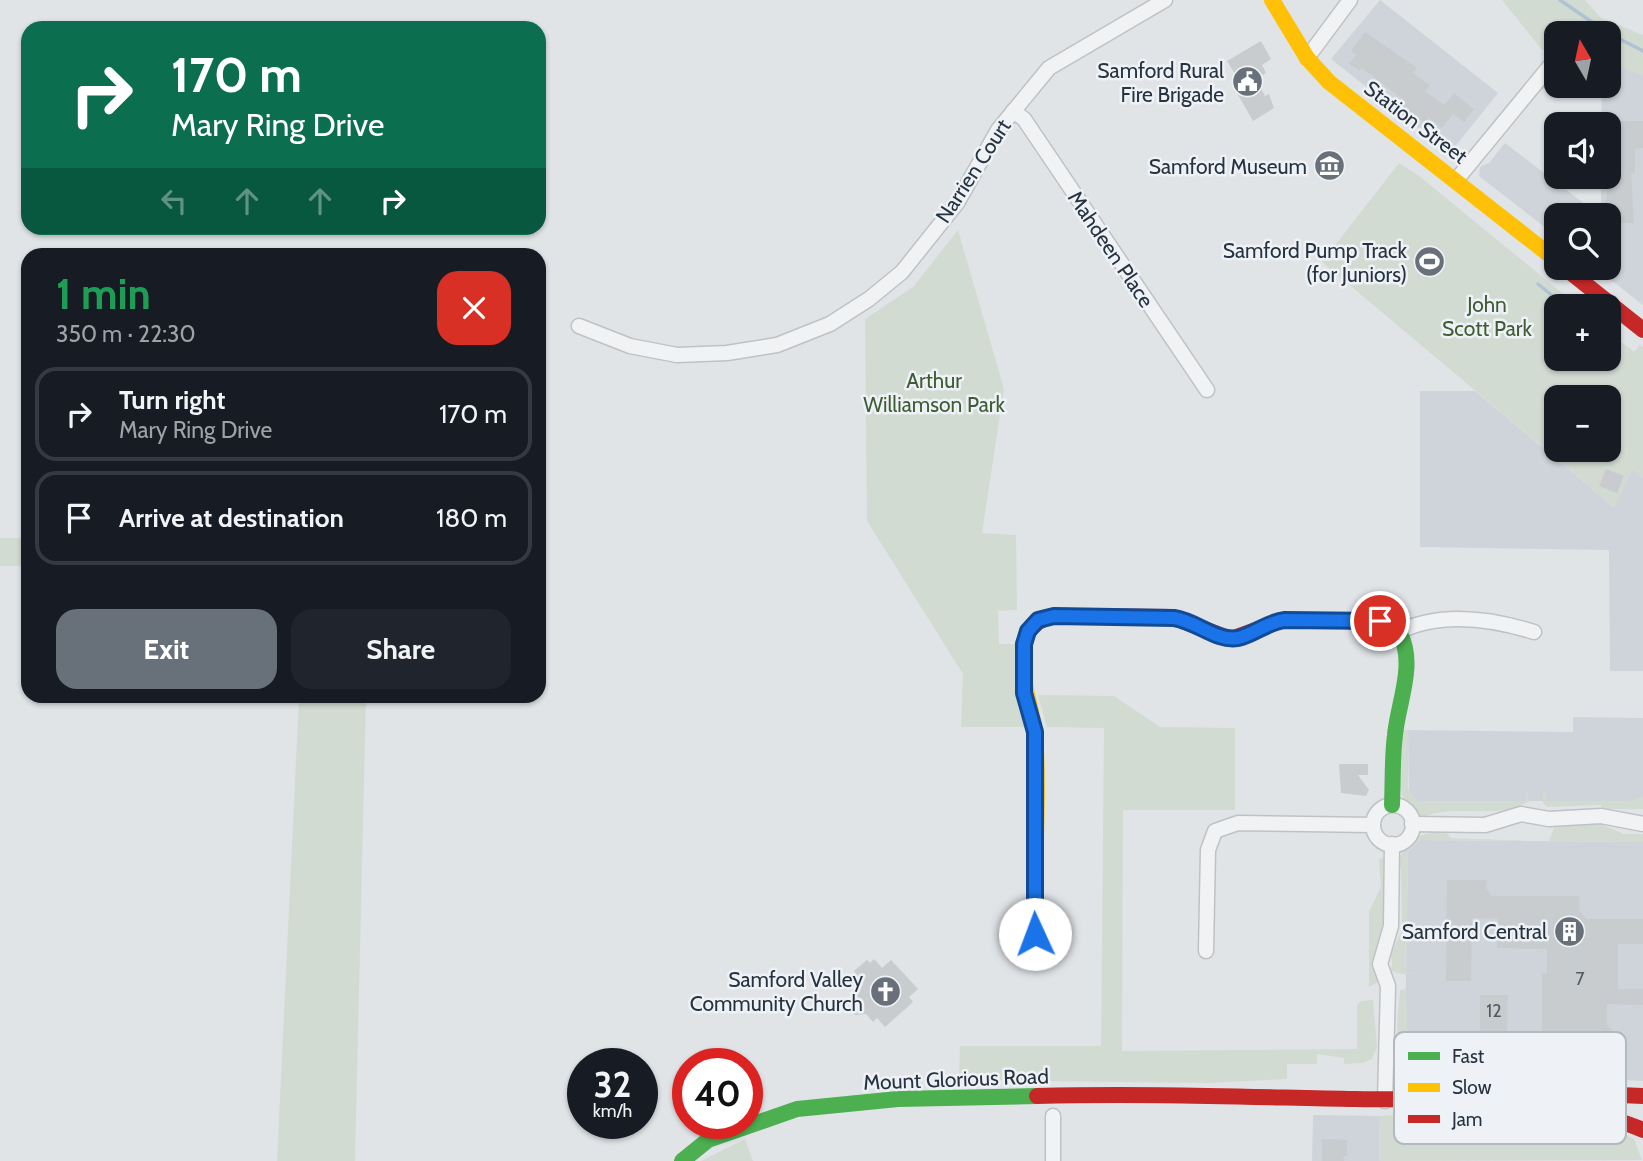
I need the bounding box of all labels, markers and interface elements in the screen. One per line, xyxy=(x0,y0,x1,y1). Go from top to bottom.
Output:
north arrow xyxy=(1544,21,1620,98)
map controls xyxy=(1544,21,1621,462)
text: 170 m xyxy=(171,45,302,104)
icon: right xyxy=(56,49,147,140)
place label: Samford Rural Fire Brigade xyxy=(1097,58,1224,107)
public building icon: Samford Rural Fire Brigade xyxy=(1230,65,1264,99)
street label: Station Street xyxy=(1360,75,1472,169)
text: Mary Ring Drive xyxy=(171,105,384,144)
button: sound xyxy=(1544,112,1621,189)
street label: Narrien Court xyxy=(930,114,1016,228)
museum icon: Samford Museum xyxy=(1313,149,1347,183)
place label: Samford Museum xyxy=(1149,154,1307,179)
icon: left xyxy=(155,182,193,220)
icon: ahead xyxy=(228,182,266,220)
icon: ahead xyxy=(301,182,339,220)
icon: right xyxy=(374,182,412,220)
street label: Mahdeen Place xyxy=(1063,186,1159,312)
button: search xyxy=(1544,203,1621,280)
place label: Samford Pump Track (for Juniors) xyxy=(1223,238,1408,287)
sports icon: Samford Pump Track (for Juniors) xyxy=(1413,245,1447,279)
text: 1 min xyxy=(56,268,151,320)
button: close xyxy=(437,271,511,345)
park label: John Scott Park xyxy=(1442,292,1532,341)
button: + xyxy=(1544,294,1621,371)
text: 350 m · 22:30 xyxy=(56,320,196,348)
park label: Arthur Williamson Park xyxy=(863,368,1005,417)
text: Turn right xyxy=(119,384,225,416)
button: − xyxy=(1544,385,1621,462)
icon: right xyxy=(60,395,98,433)
text: 170 m xyxy=(439,398,507,430)
text: Mary Ring Drive xyxy=(119,416,272,444)
icon: arrive xyxy=(60,499,98,537)
text: Arrive at destination xyxy=(119,502,344,534)
text: 180 m xyxy=(436,502,507,534)
pin xyxy=(1350,591,1410,651)
icon: arrive xyxy=(1361,602,1399,640)
button: Exit xyxy=(56,609,277,689)
button: Share xyxy=(291,609,511,689)
position arrow xyxy=(998,897,1072,971)
building icon: Samford Central xyxy=(1553,914,1587,948)
place label: Samford Central xyxy=(1402,919,1547,944)
place label: Samford Valley Community Church xyxy=(690,967,863,1016)
house number: 7 xyxy=(1575,968,1585,990)
church icon: Samford Valley Community Church xyxy=(869,974,903,1008)
house number: 12 xyxy=(1486,1000,1502,1022)
legend xyxy=(1394,1032,1626,1144)
text: Fast xyxy=(1452,1045,1485,1068)
speed limit sign: 40 xyxy=(672,1048,763,1139)
text: 32 xyxy=(594,1063,631,1106)
street label: Mount Glorious Road xyxy=(863,1063,1049,1095)
text: Slow xyxy=(1452,1076,1492,1099)
text: km/h xyxy=(593,1100,632,1122)
text: Jam xyxy=(1451,1108,1482,1131)

